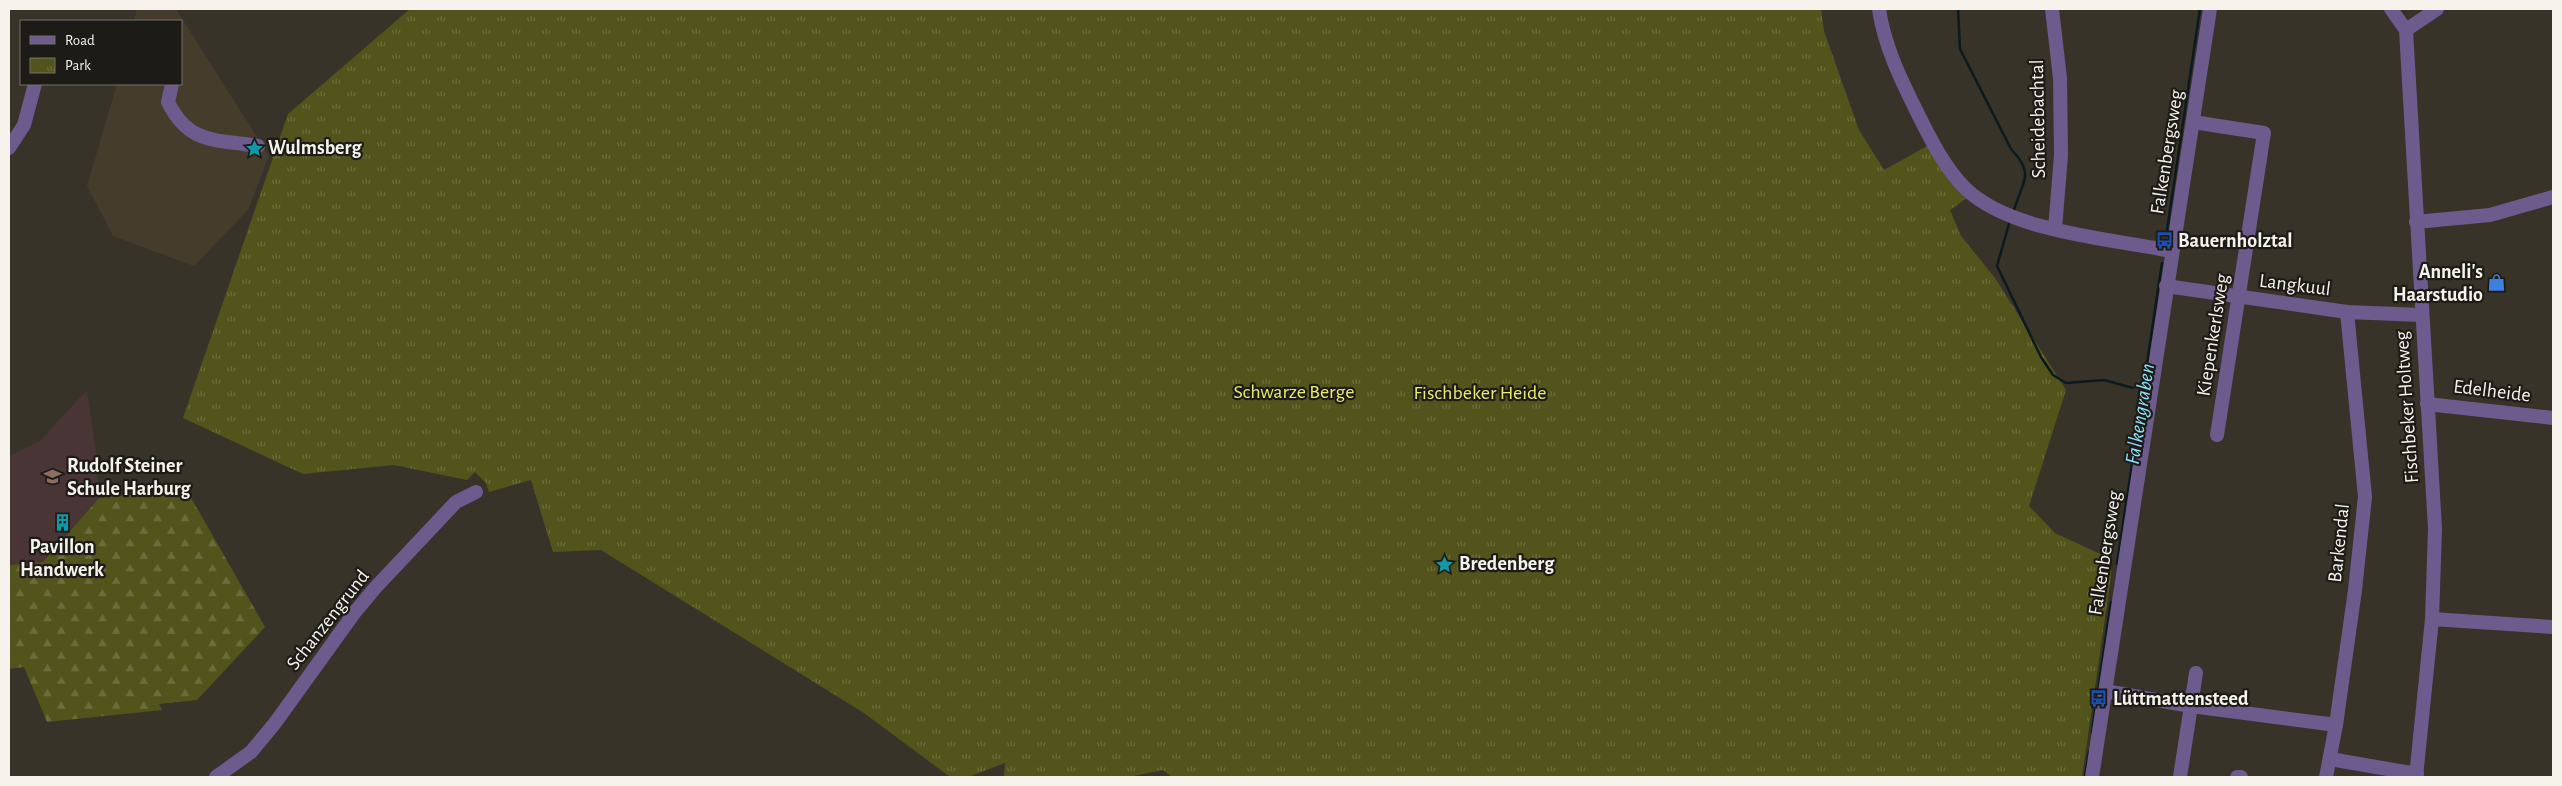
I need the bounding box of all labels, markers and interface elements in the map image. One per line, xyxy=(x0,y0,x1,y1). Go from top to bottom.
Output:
legend xyxy=(20,20,182,85)
text: Road xyxy=(65,33,95,48)
text: Park xyxy=(65,58,91,73)
street label: Scheidebachtal xyxy=(2027,59,2049,179)
street label: Falkenbergsweg xyxy=(2147,88,2187,216)
place icon: Wulmsberg xyxy=(244,138,264,158)
place label: Wulmsberg xyxy=(268,138,362,158)
bus stop icon: Bauernholztal xyxy=(2154,231,2174,251)
place label: Bauernholztal xyxy=(2178,231,2293,251)
place label: Anneli's Haarstudio xyxy=(2393,262,2483,305)
street label: Langkuul xyxy=(2258,271,2332,299)
street label: Kiepenkerlsweg xyxy=(2193,272,2233,398)
shop icon: Anneli's Haarstudio xyxy=(2487,273,2507,293)
street label: Fischbeker Holtweg xyxy=(2392,330,2422,484)
water label: Falkengraben xyxy=(2122,362,2158,466)
street label: Edelheide xyxy=(2452,376,2532,406)
park label: Schwarze Berge xyxy=(1233,382,1355,402)
park label: Fischbeker Heide xyxy=(1413,383,1547,403)
place label: Rudolf Steiner Schule Harburg xyxy=(67,456,192,499)
school or university icon: Rudolf Steiner Schule Harburg xyxy=(43,467,63,487)
street label: Falkenbergsweg xyxy=(2085,489,2125,617)
street label: Barkendal xyxy=(2325,503,2353,583)
building icon: Pavillon Handwerk xyxy=(52,513,72,533)
place label: Pavillon Handwerk xyxy=(20,537,104,580)
place icon: Bredenberg xyxy=(1435,554,1455,574)
place label: Bredenberg xyxy=(1459,554,1555,574)
street label: Schanzengrund xyxy=(283,566,373,674)
bus stop icon: Lüttmattensteed xyxy=(2089,689,2109,709)
place label: Lüttmattensteed xyxy=(2113,689,2249,709)

